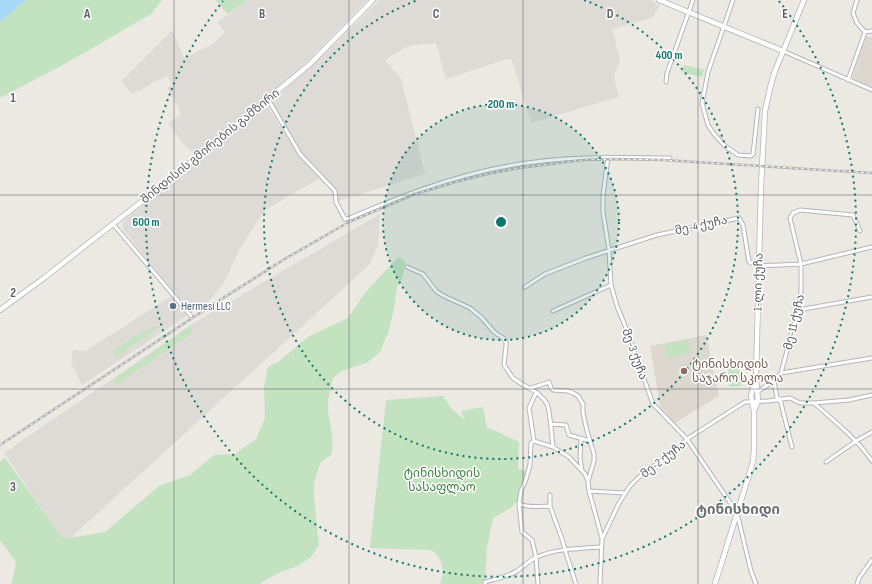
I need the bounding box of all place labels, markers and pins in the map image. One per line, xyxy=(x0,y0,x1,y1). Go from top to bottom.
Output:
centre of rings xyxy=(494,215,508,229)
place label: Hermesi LLC xyxy=(181,299,231,314)
marker: Hermesi LLC xyxy=(168,301,178,311)
place label: ტინისხიდის საჯარო სკოლა xyxy=(692,357,783,386)
marker: ტინისხიდის საჯარო სკოლა xyxy=(679,366,689,376)

